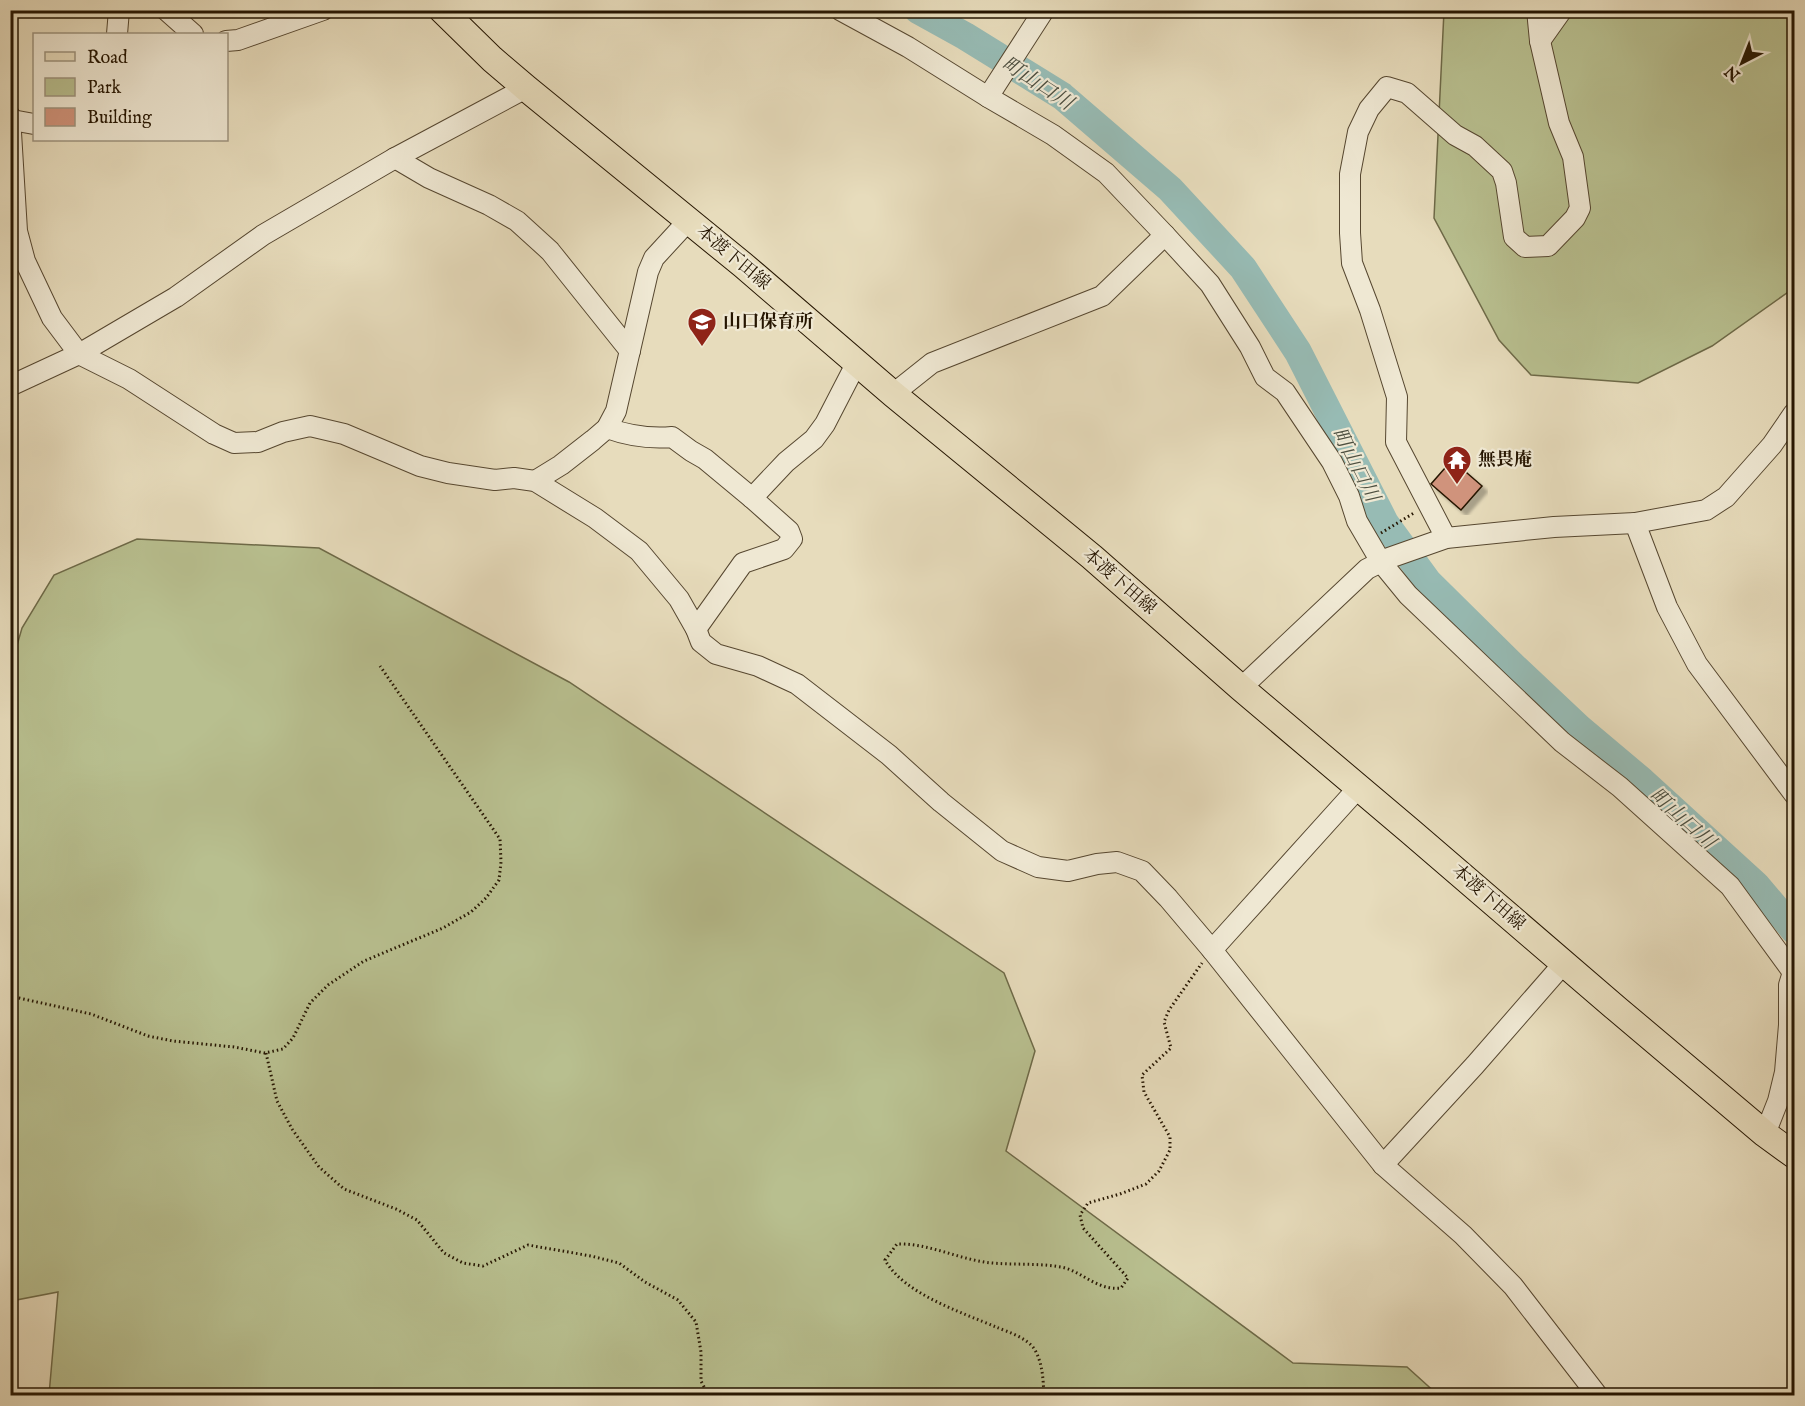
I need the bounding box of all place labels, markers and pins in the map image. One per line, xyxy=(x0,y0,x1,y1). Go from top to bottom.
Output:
school or university icon: 山口保育所 xyxy=(686,306,718,348)
place label: 山口保育所 xyxy=(723,311,813,334)
temple icon: 無畏庵 xyxy=(1441,444,1473,486)
place label: 無畏庵 xyxy=(1478,449,1532,472)

